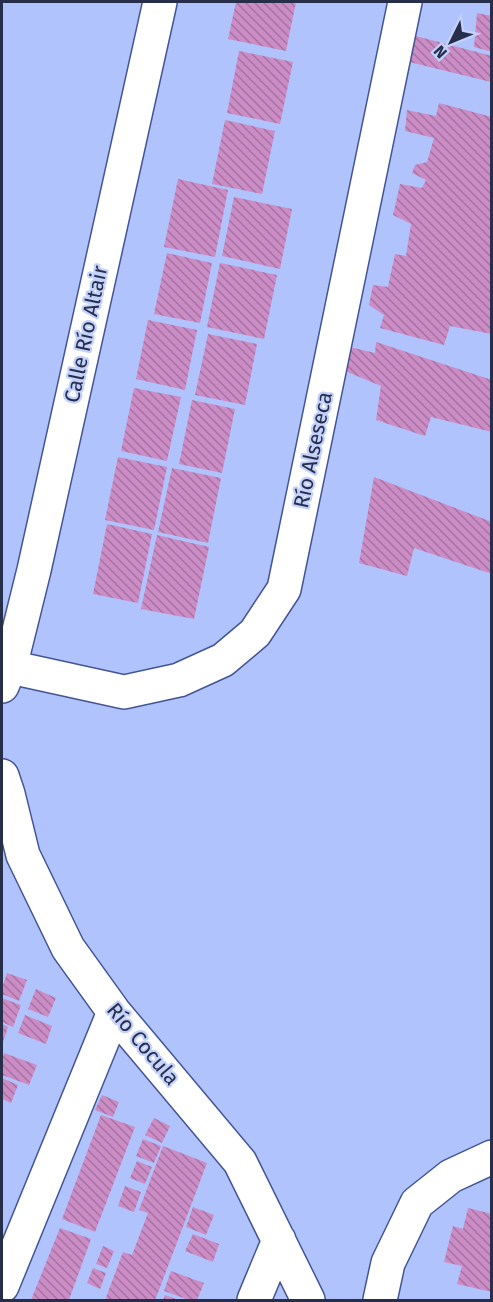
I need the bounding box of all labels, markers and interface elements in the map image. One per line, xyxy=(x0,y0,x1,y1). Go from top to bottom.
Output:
north arrow xyxy=(421,12,481,72)
text: N xyxy=(430,42,451,62)
street label: Calle Río Altair xyxy=(59,263,113,405)
street label: Río Alseseca xyxy=(288,389,338,511)
street label: Río Cocula xyxy=(101,997,185,1091)

